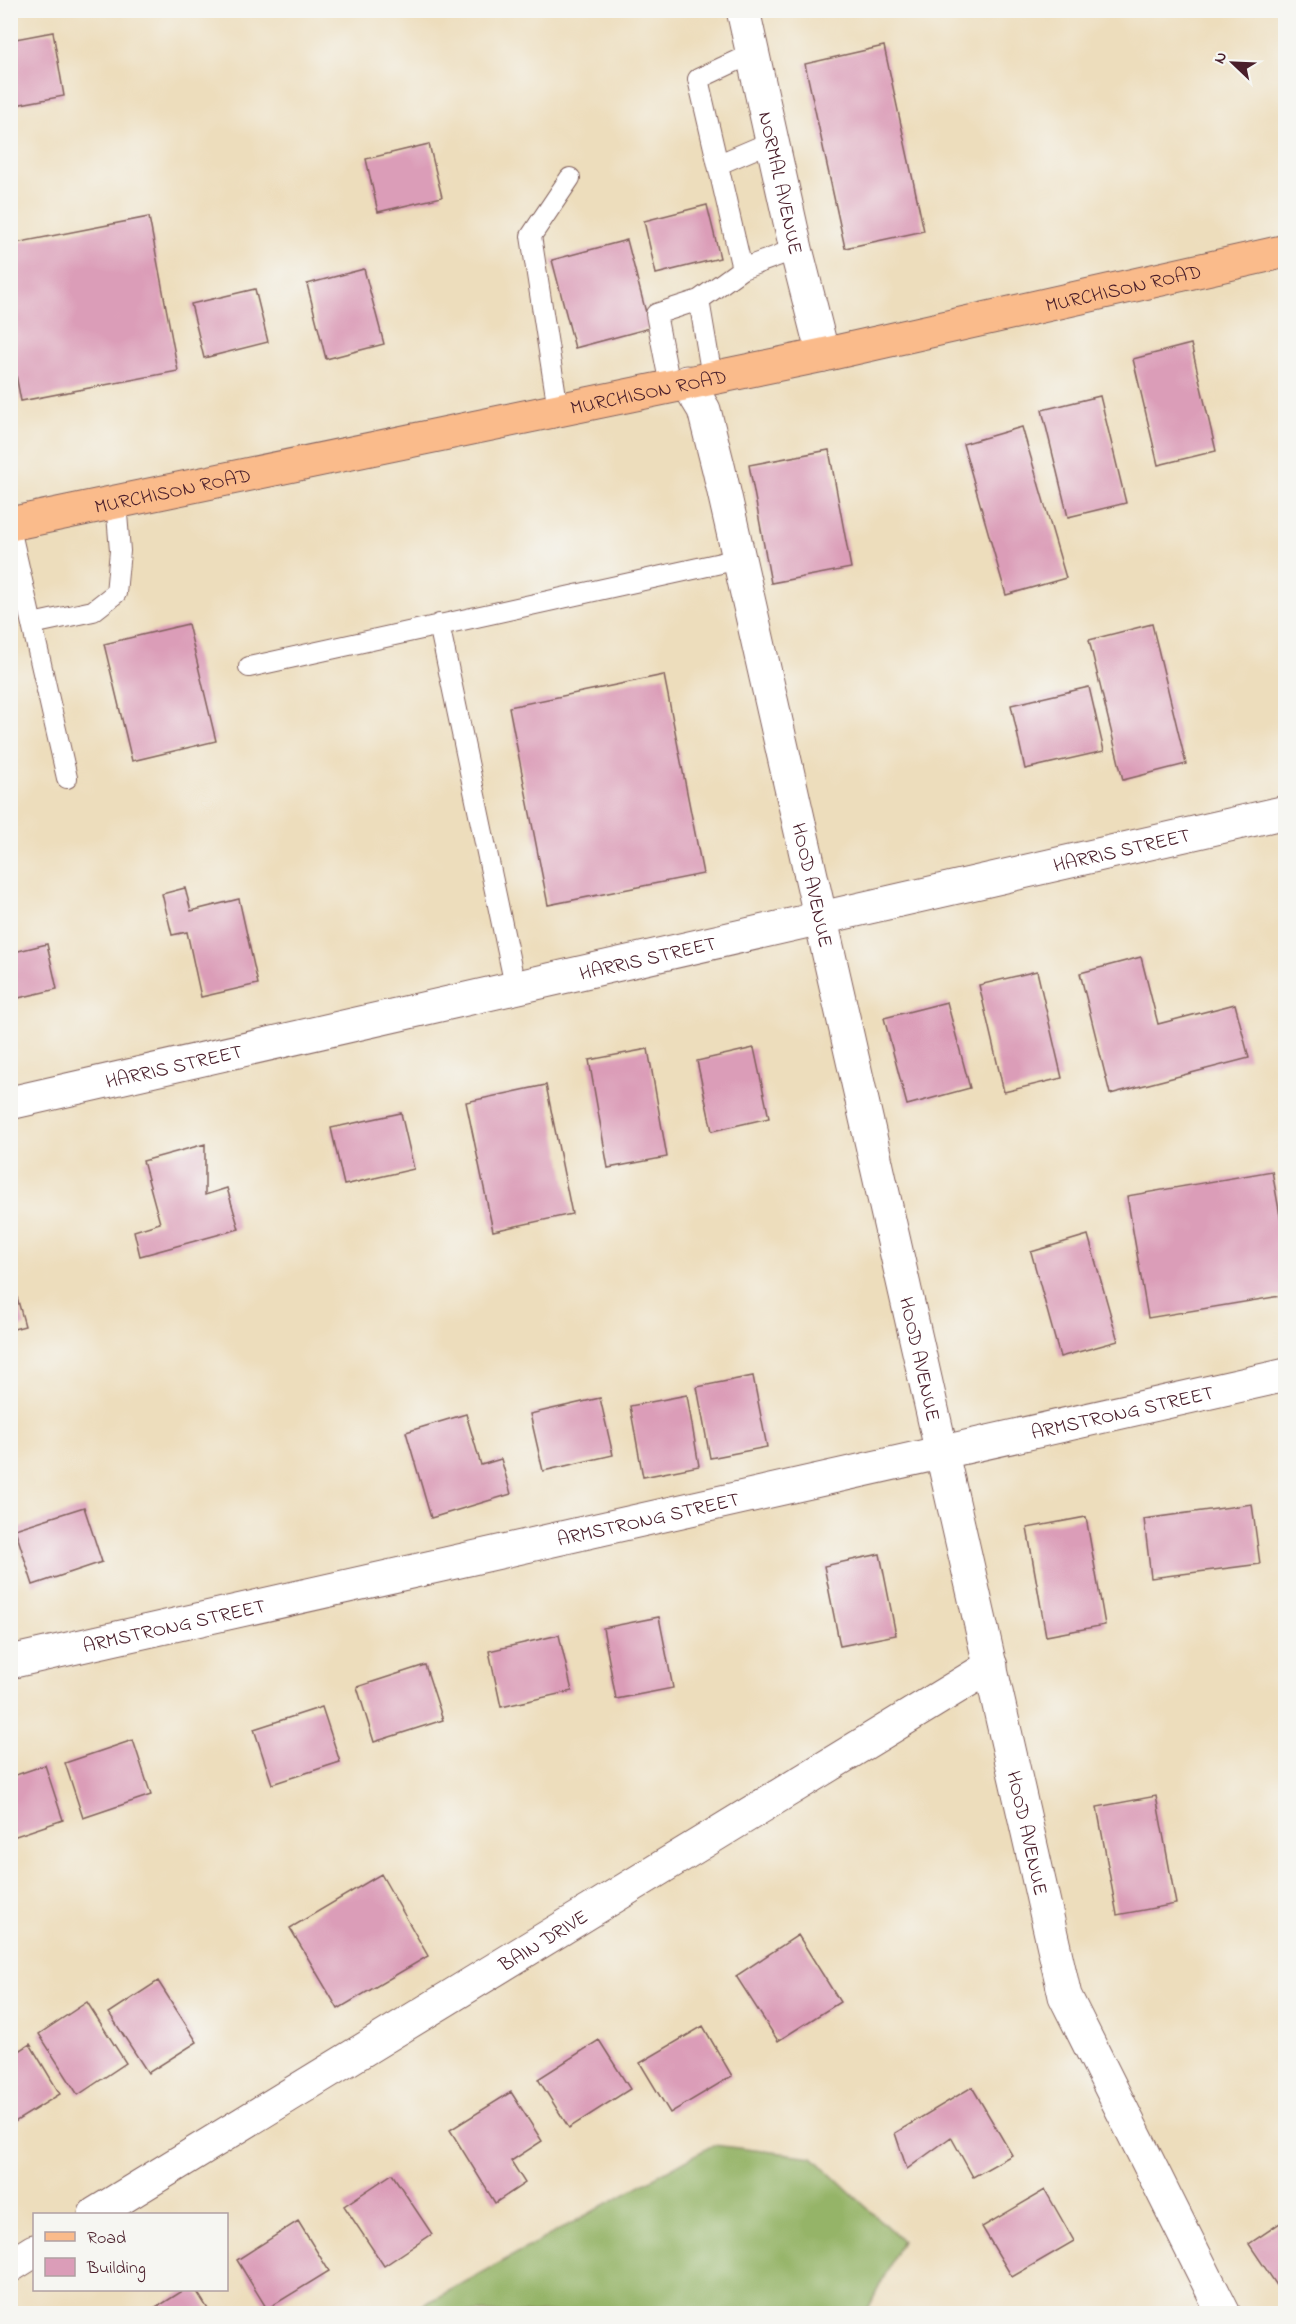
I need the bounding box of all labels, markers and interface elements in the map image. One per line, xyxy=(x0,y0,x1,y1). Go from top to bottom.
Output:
north arrow xyxy=(1203,33,1263,93)
text: N xyxy=(1208,48,1234,68)
street label: NORMAL AVENUE xyxy=(749,109,809,258)
street label: MURCHISON ROAD xyxy=(1043,258,1205,322)
street label: MURCHISON ROAD xyxy=(568,363,730,424)
street label: MURCHISON ROAD xyxy=(92,462,254,523)
street label: HOOD AVENUE xyxy=(782,820,839,951)
street label: HARRIS STREET xyxy=(1051,822,1193,882)
street label: HARRIS STREET xyxy=(577,930,720,990)
street label: HARRIS STREET xyxy=(103,1038,246,1098)
street label: HOOD AVENUE xyxy=(890,1294,946,1424)
street label: ARMSTRONG STREET xyxy=(1029,1380,1217,1449)
street label: ARMSTRONG STREET xyxy=(555,1486,743,1556)
street label: ARMSTRONG STREET xyxy=(80,1593,269,1662)
street label: HOOD AVENUE xyxy=(997,1768,1054,1898)
street label: BAIN DRIVE xyxy=(493,1904,594,1981)
legend xyxy=(33,2213,228,2291)
text: Road xyxy=(87,2226,126,2252)
text: Building xyxy=(86,2256,146,2283)

